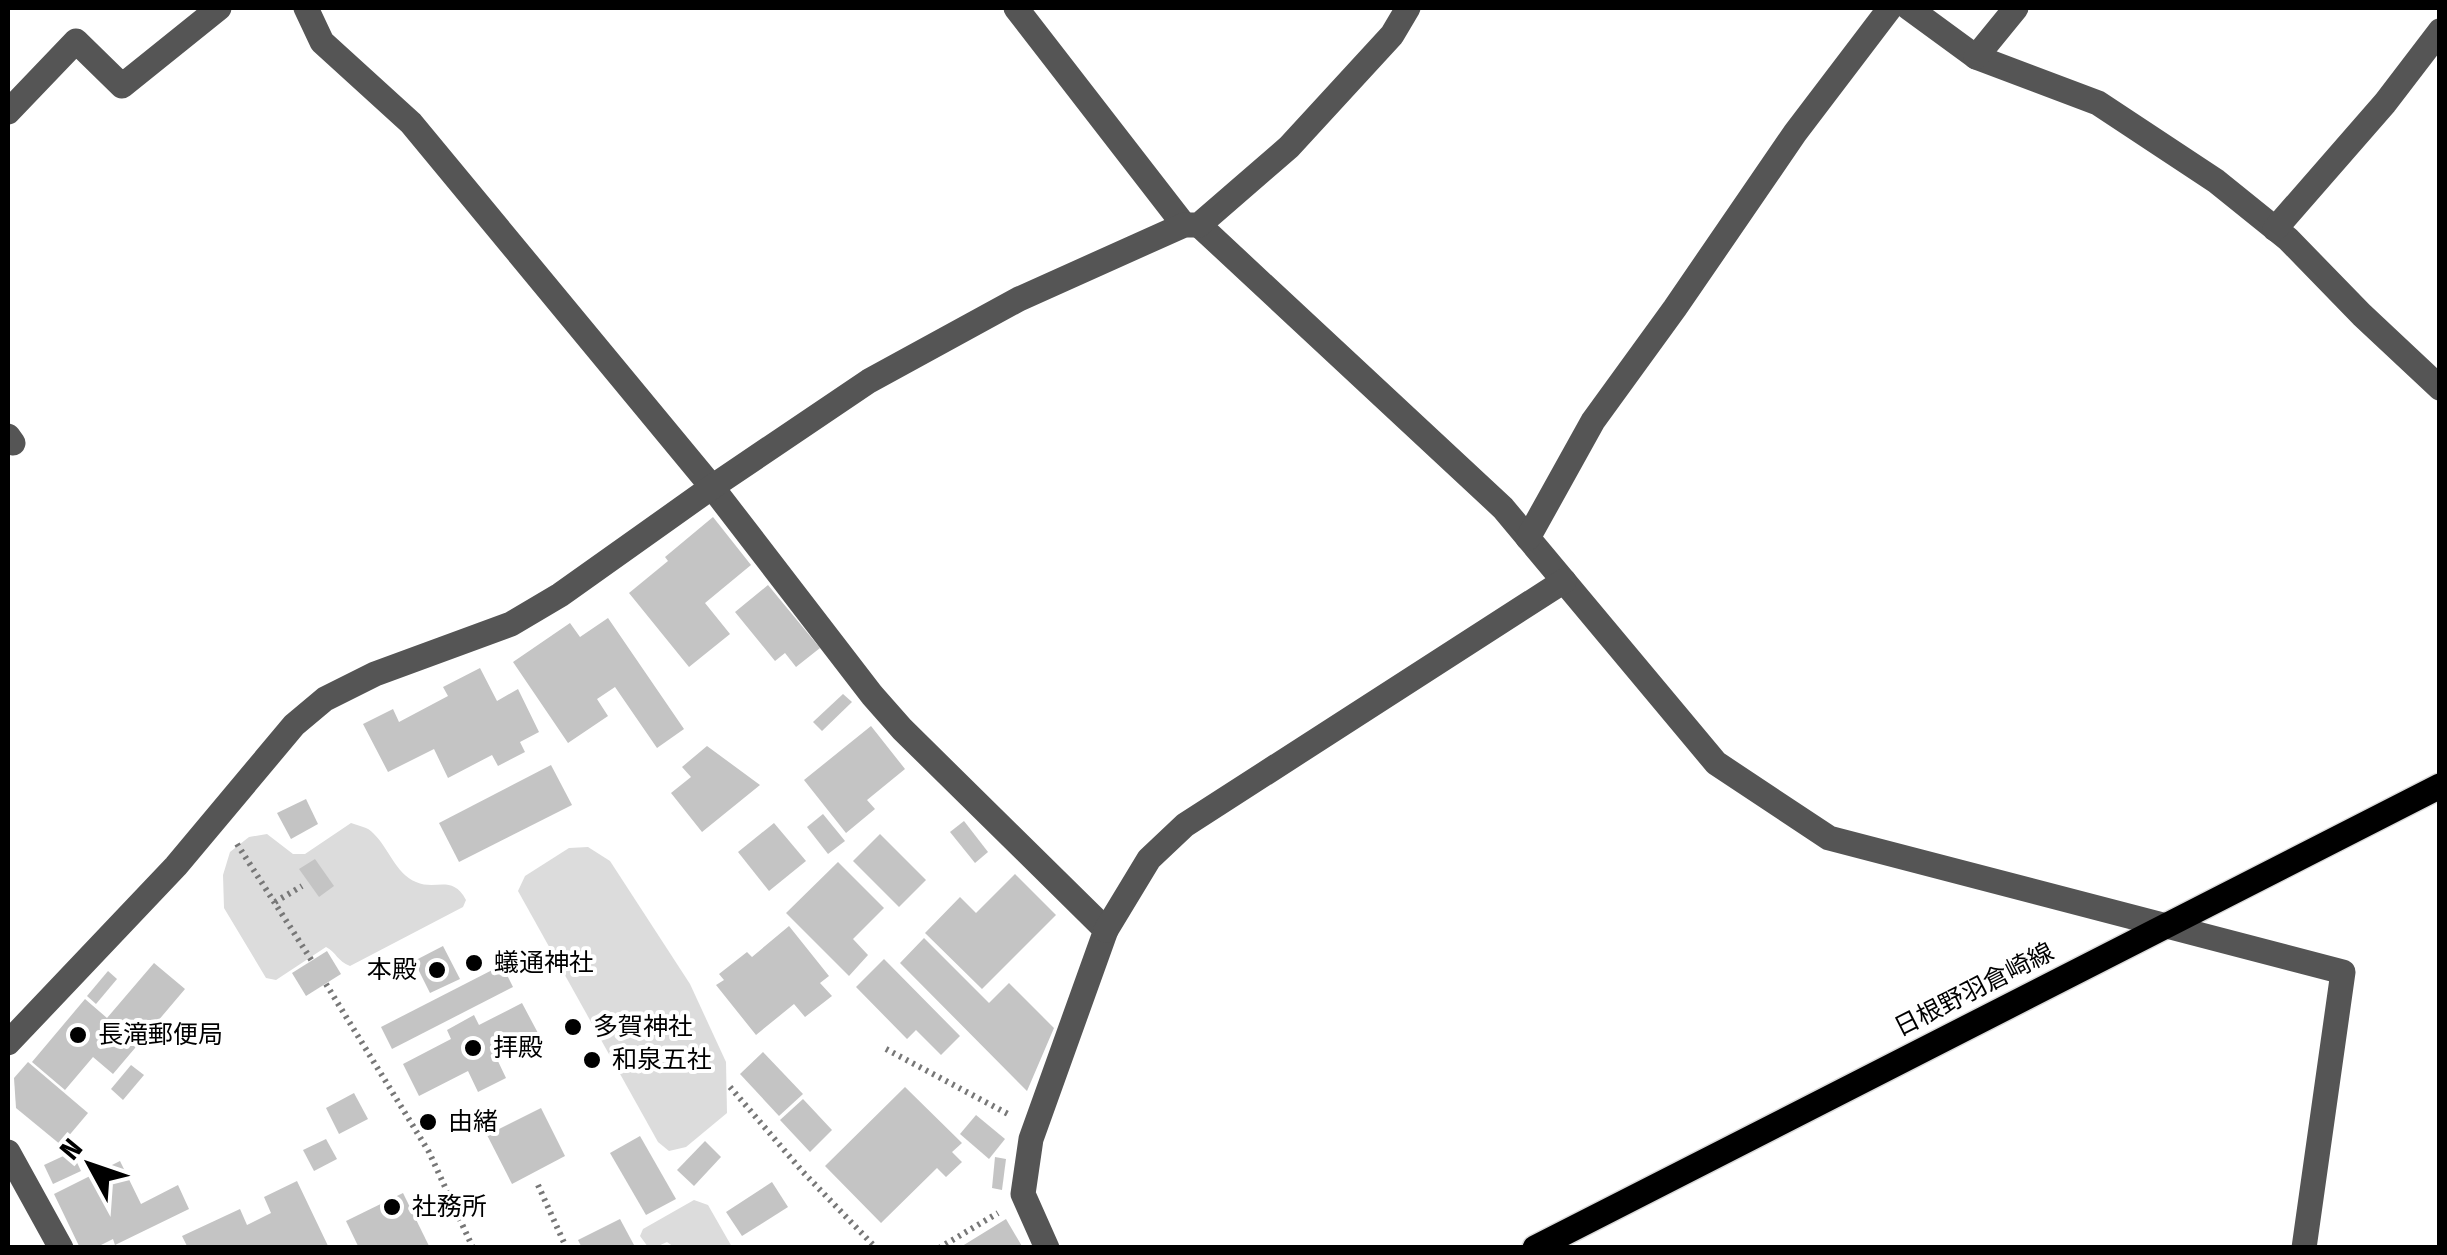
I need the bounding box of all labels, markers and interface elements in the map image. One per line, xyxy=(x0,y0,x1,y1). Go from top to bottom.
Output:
street label: 日根野羽倉崎線 xyxy=(1889,937,2059,1043)
place label: 蟻通神社 xyxy=(494,948,594,978)
marker: 蟻通神社 xyxy=(463,952,485,974)
place label: 本殿 xyxy=(367,955,417,985)
marker: 本殿 xyxy=(426,959,448,981)
place label: 多賀神社 xyxy=(593,1012,693,1042)
marker: 多賀神社 xyxy=(562,1016,584,1038)
place label: 長滝郵便局 xyxy=(98,1020,223,1050)
marker: 長滝郵便局 xyxy=(67,1024,89,1046)
place label: 拝殿 xyxy=(493,1033,543,1063)
marker: 拝殿 xyxy=(462,1037,484,1059)
place label: 和泉五社 xyxy=(612,1045,712,1075)
marker: 和泉五社 xyxy=(581,1049,603,1071)
place label: 由緒 xyxy=(448,1107,498,1137)
marker: 由緒 xyxy=(417,1111,439,1133)
north arrow xyxy=(40,1115,140,1215)
text: N xyxy=(53,1132,89,1166)
place label: 社務所 xyxy=(412,1192,487,1222)
marker: 社務所 xyxy=(381,1196,403,1218)

